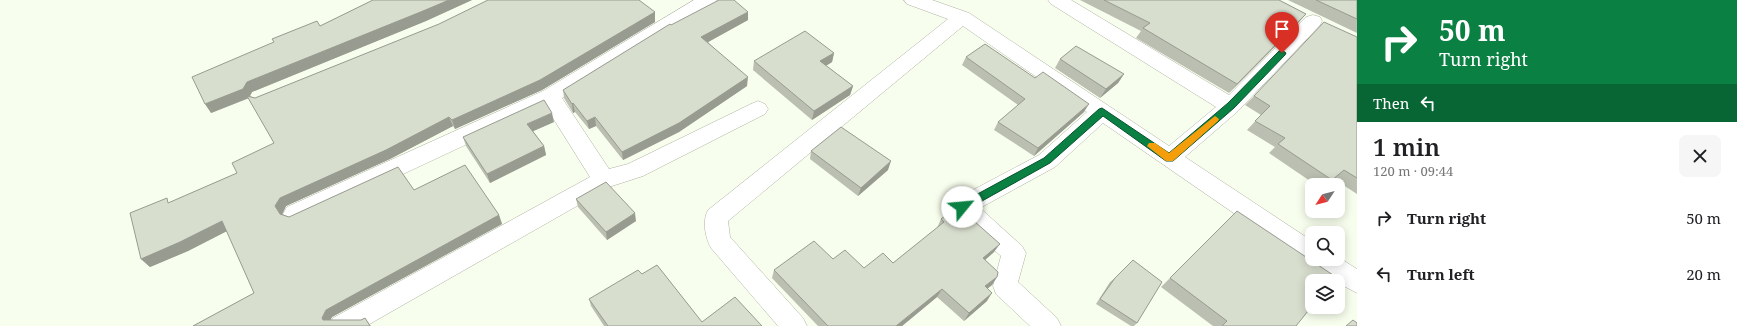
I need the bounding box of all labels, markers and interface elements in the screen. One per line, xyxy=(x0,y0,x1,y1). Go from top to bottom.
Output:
text: 50 m xyxy=(1439,11,1506,49)
pin xyxy=(1265,12,1299,53)
icon: right xyxy=(1373,16,1425,68)
icon: arrive xyxy=(1271,18,1293,40)
text: Turn right xyxy=(1439,47,1528,71)
icon: left xyxy=(1417,92,1439,114)
text: Then xyxy=(1373,93,1409,113)
text: 1 min xyxy=(1373,130,1440,163)
button: close xyxy=(1679,135,1721,177)
text: 120 m · 09:44 xyxy=(1373,162,1453,180)
north arrow xyxy=(1305,178,1345,218)
map controls xyxy=(1305,178,1345,314)
position arrow xyxy=(941,186,983,228)
icon: right xyxy=(1373,207,1395,229)
text: Turn right xyxy=(1407,208,1486,228)
text: 50 m xyxy=(1686,208,1721,228)
button: search xyxy=(1305,226,1345,266)
icon: left xyxy=(1373,263,1395,285)
text: Turn left xyxy=(1407,264,1475,284)
text: 20 m xyxy=(1686,264,1721,284)
button: layers xyxy=(1305,274,1345,314)

